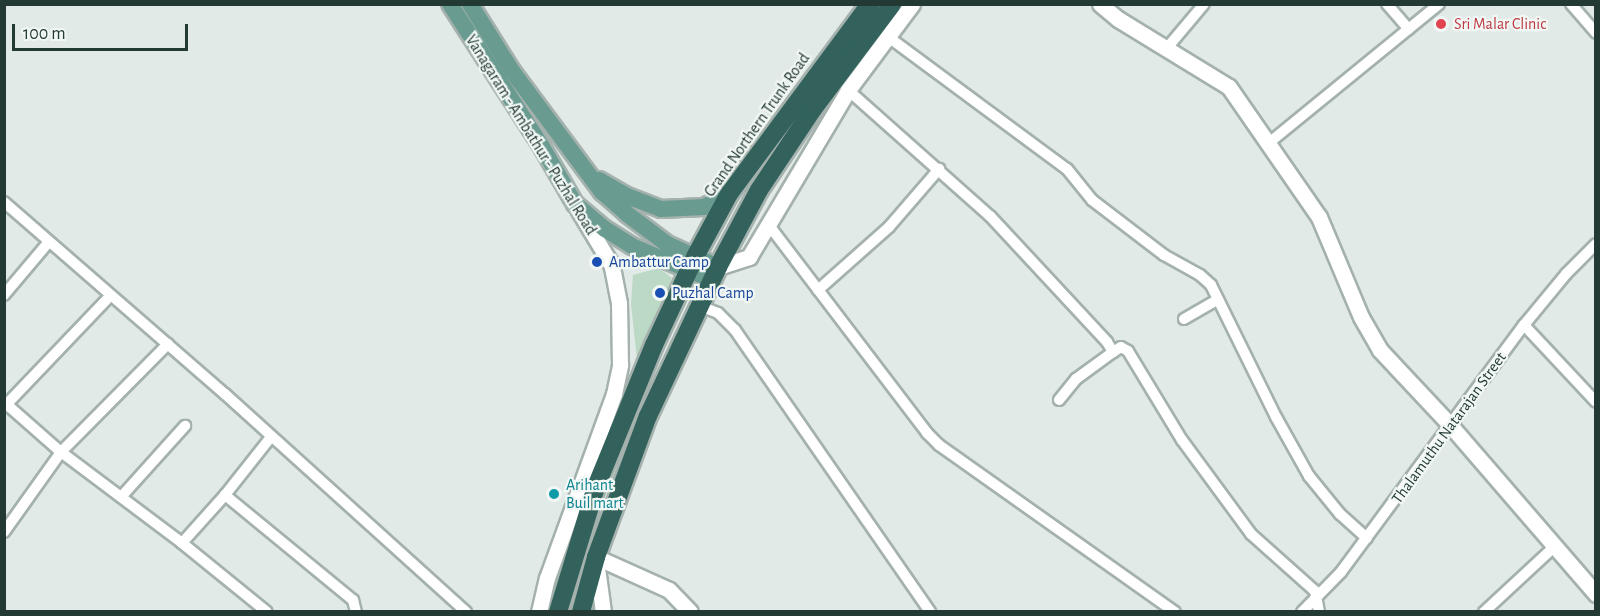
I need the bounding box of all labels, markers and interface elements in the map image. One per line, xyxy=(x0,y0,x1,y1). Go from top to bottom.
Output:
scale bar xyxy=(15,12,190,50)
place label: Sri Malar Clinic xyxy=(1454,14,1546,34)
marker: Sri Malar Clinic xyxy=(1432,15,1450,33)
text: 100 m xyxy=(23,25,66,43)
street label: Vanagaram - Ambathur - Puzhal Road xyxy=(461,31,601,239)
street label: Grand Northern Trunk Road xyxy=(700,49,814,201)
place label: Ambattur Camp xyxy=(609,252,709,272)
marker: Ambattur Camp xyxy=(590,255,604,269)
place label: Puzhal Camp xyxy=(672,283,754,303)
marker: Puzhal Camp xyxy=(653,286,667,300)
street label: Thalamuthu Natarajan Street xyxy=(1388,349,1510,507)
place label: Arihant Buil mart xyxy=(566,475,624,513)
marker: Arihant Buil mart xyxy=(547,487,561,501)

